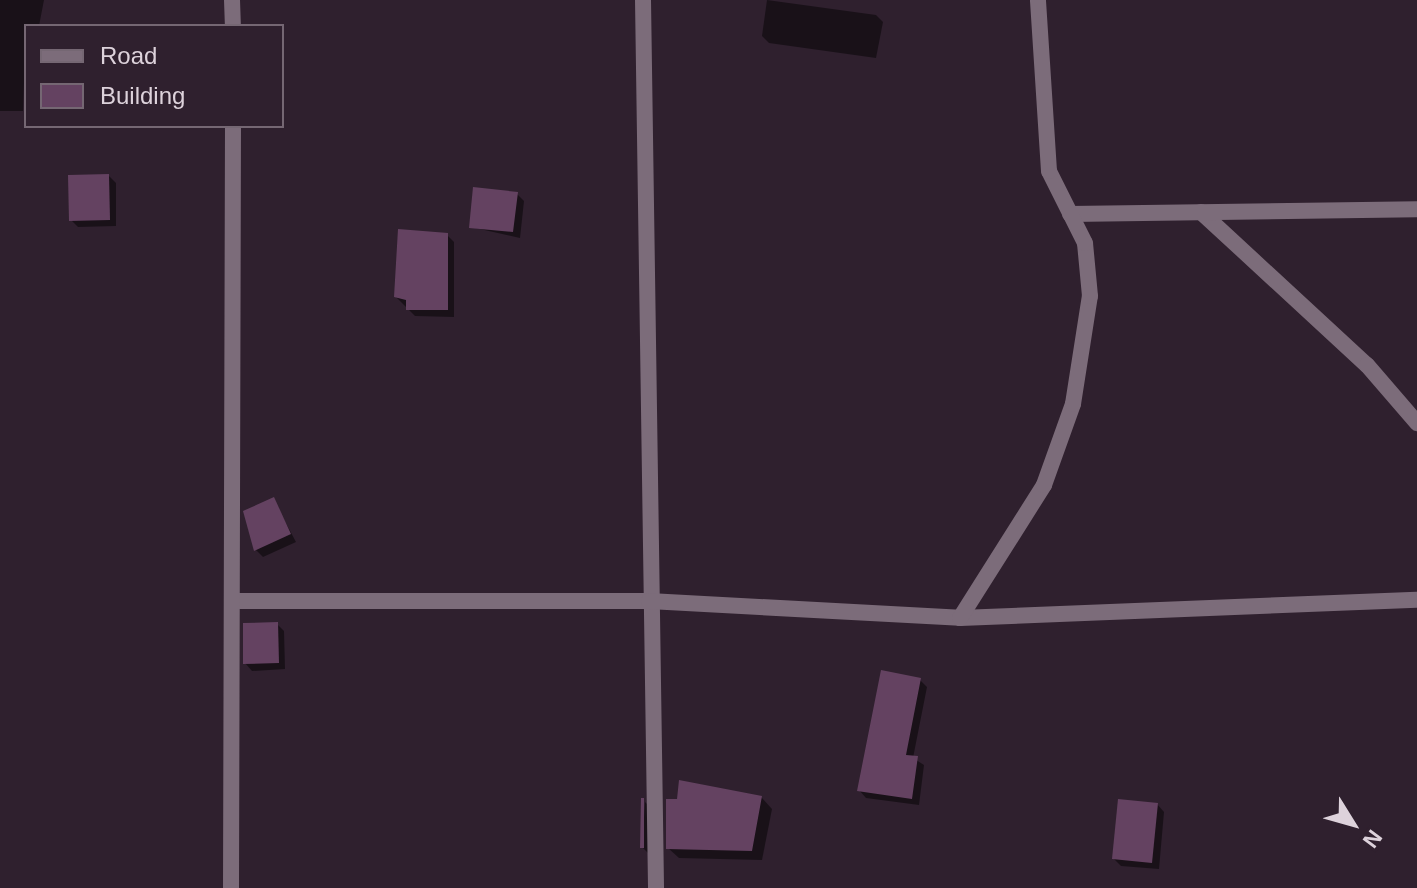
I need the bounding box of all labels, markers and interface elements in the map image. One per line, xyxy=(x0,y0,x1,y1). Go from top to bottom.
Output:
legend xyxy=(24,24,284,128)
text: Road xyxy=(100,42,157,69)
text: Building xyxy=(100,82,185,109)
north arrow xyxy=(1313,784,1393,864)
text: N xyxy=(1358,825,1387,853)

